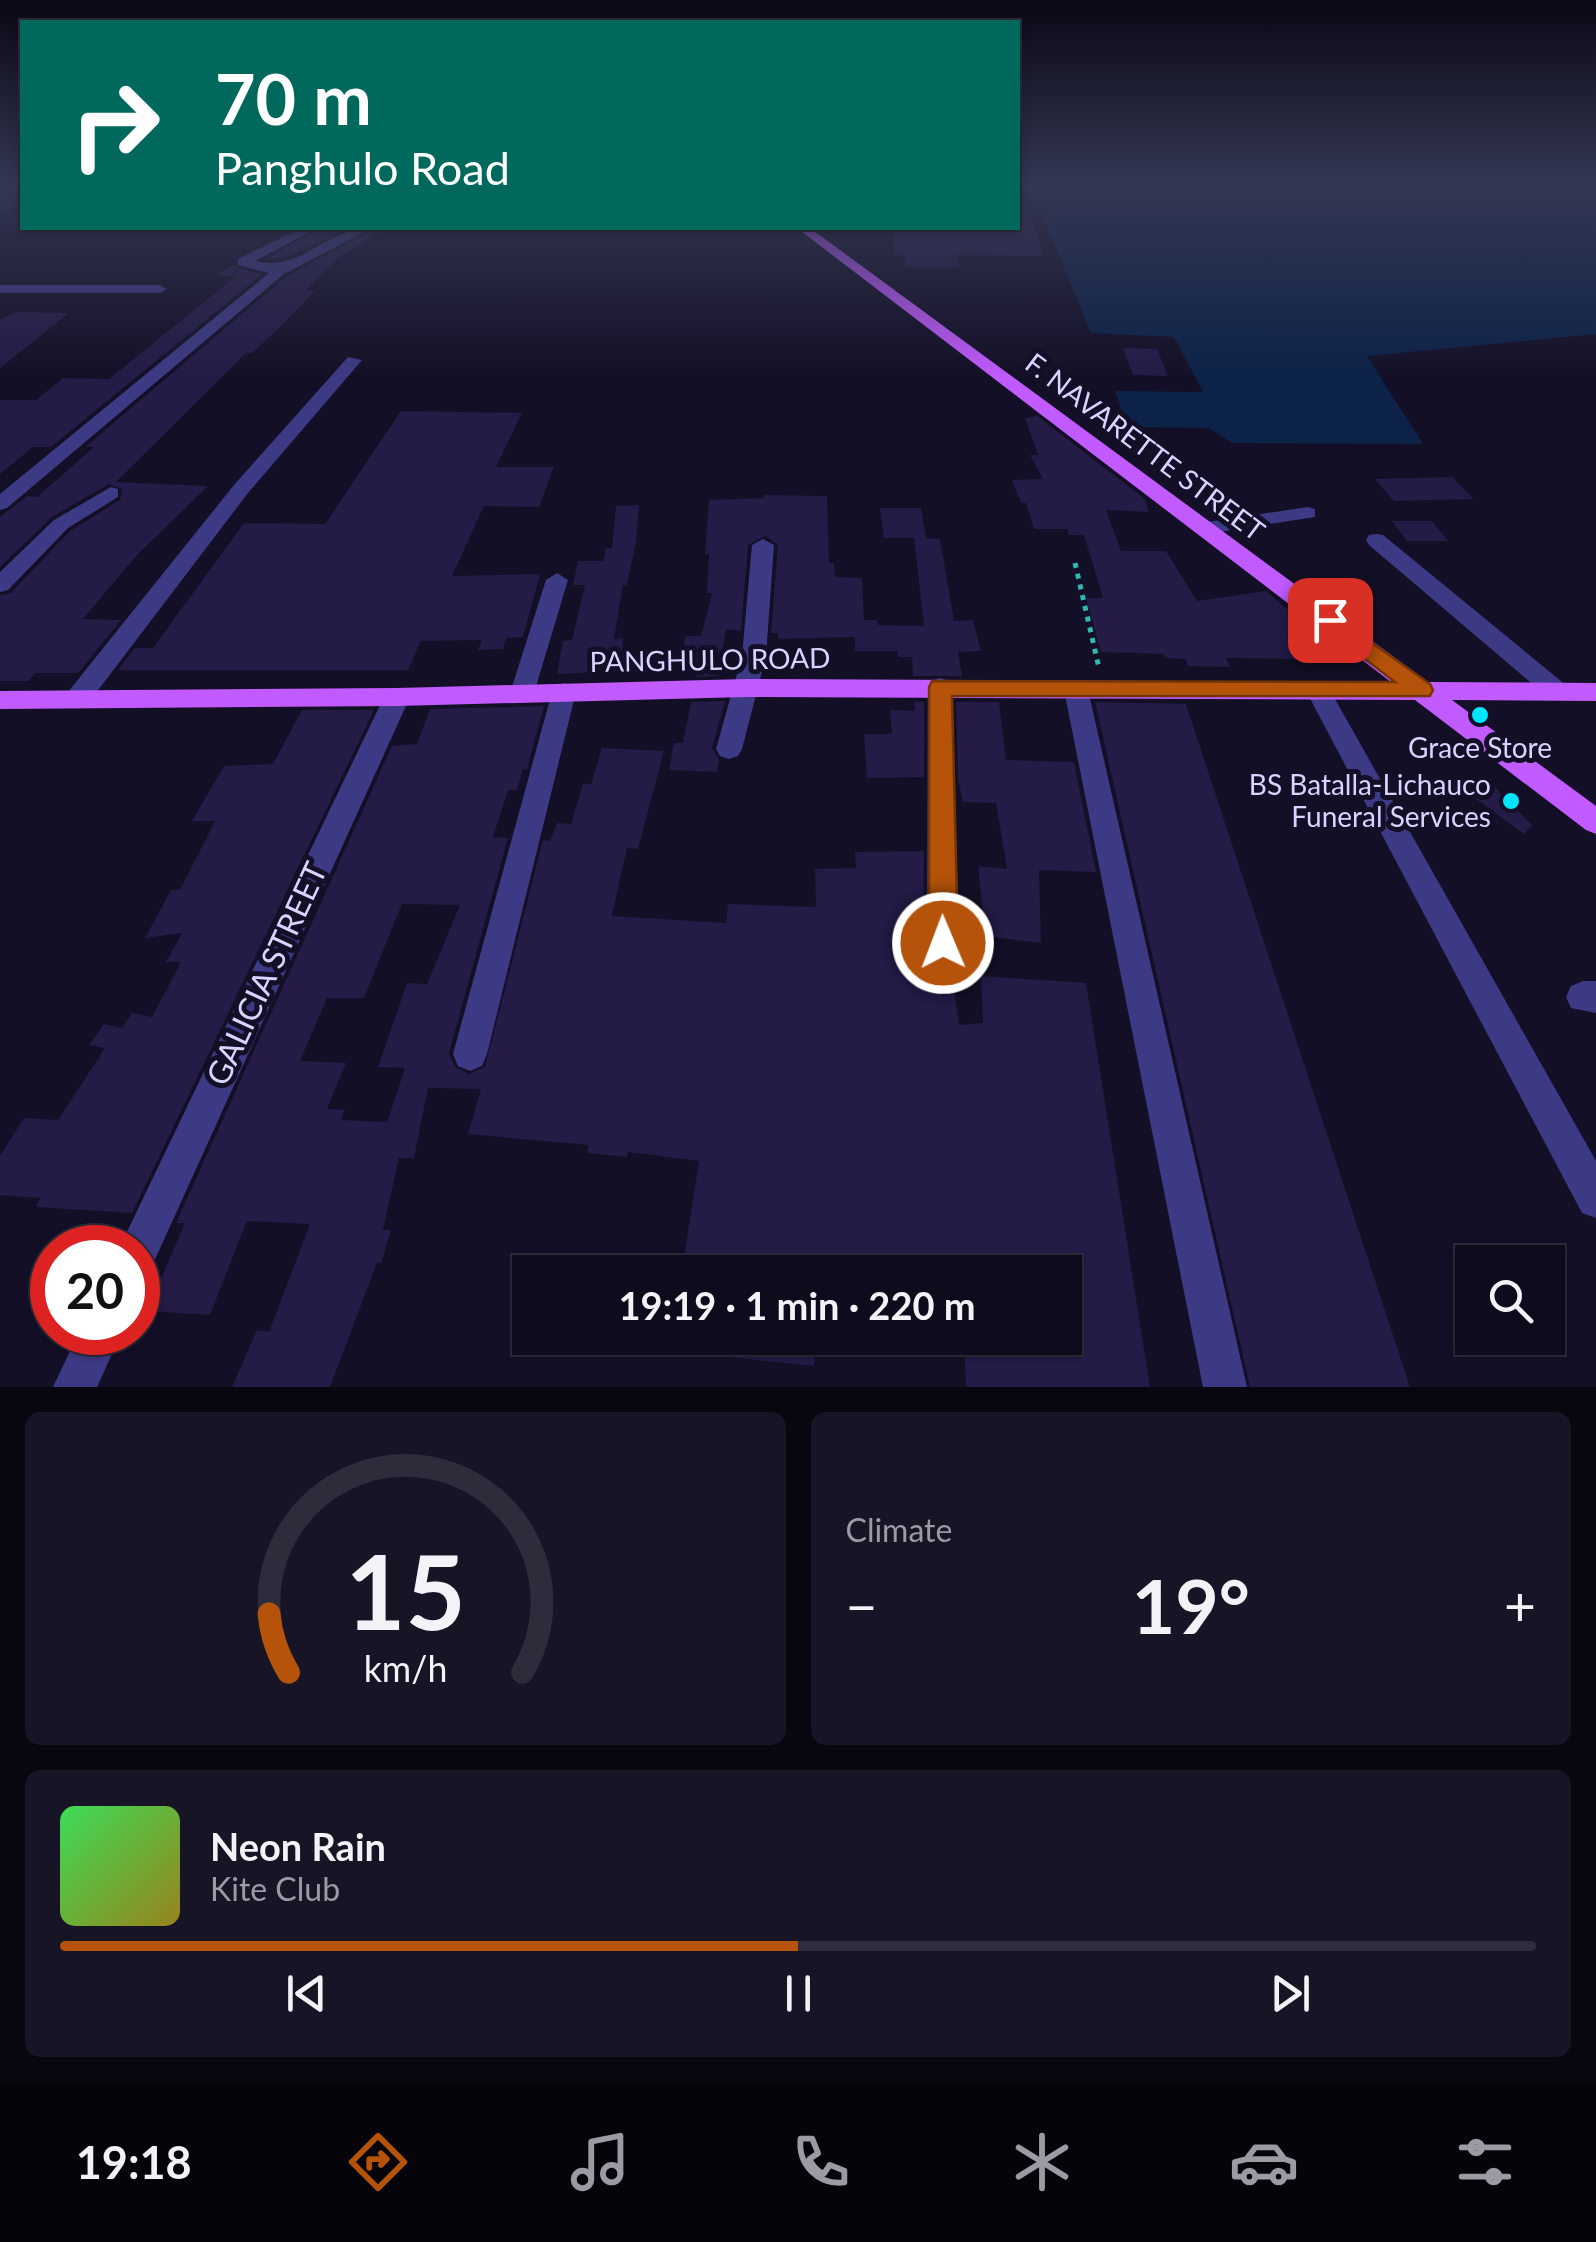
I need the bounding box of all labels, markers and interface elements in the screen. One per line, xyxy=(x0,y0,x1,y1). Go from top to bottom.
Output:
text: 70 m xyxy=(215,56,372,140)
icon: right xyxy=(50,60,180,190)
text: Panghulo Road xyxy=(215,141,510,195)
street label: F. NAVARETTE STREET xyxy=(1019,345,1272,547)
pin xyxy=(1288,578,1373,663)
icon: arrive xyxy=(1303,593,1358,648)
street label: PANGHULO ROAD xyxy=(589,640,831,678)
marker: Grace Store xyxy=(1469,704,1491,726)
place label: Grace Store xyxy=(1408,730,1552,764)
place label: BS Batalla-Lichauco Funeral Services xyxy=(1249,767,1491,833)
marker: BS Batalla-Lichauco Funeral Services xyxy=(1500,790,1522,812)
street label: GALICIA STREET xyxy=(197,856,334,1091)
position arrow xyxy=(891,891,995,995)
speed limit sign: 20 xyxy=(30,1225,160,1355)
map controls xyxy=(1455,1245,1565,1355)
button: search xyxy=(1455,1245,1565,1355)
text: 19:19 · 1 min · 220 m xyxy=(618,1282,976,1328)
text: Climate xyxy=(846,1510,952,1549)
text: 15 xyxy=(345,1527,466,1652)
text: 19° xyxy=(1132,1560,1250,1650)
text: − xyxy=(846,1572,877,1638)
text: + xyxy=(1504,1572,1536,1638)
text: km/h xyxy=(363,1647,447,1690)
text: Neon Rain xyxy=(210,1823,386,1869)
text: Kite Club xyxy=(210,1869,340,1908)
icon: previous xyxy=(279,1966,334,2021)
icon: pause xyxy=(771,1966,826,2021)
icon: next xyxy=(1263,1966,1318,2021)
icon: directions xyxy=(343,2127,413,2197)
icon: music xyxy=(565,2127,635,2197)
icon: phone xyxy=(786,2127,856,2197)
icon: climate xyxy=(1007,2127,1077,2197)
icon: car xyxy=(1229,2127,1299,2197)
icon: filters xyxy=(1450,2127,1520,2197)
text: 19:18 xyxy=(76,2135,192,2189)

